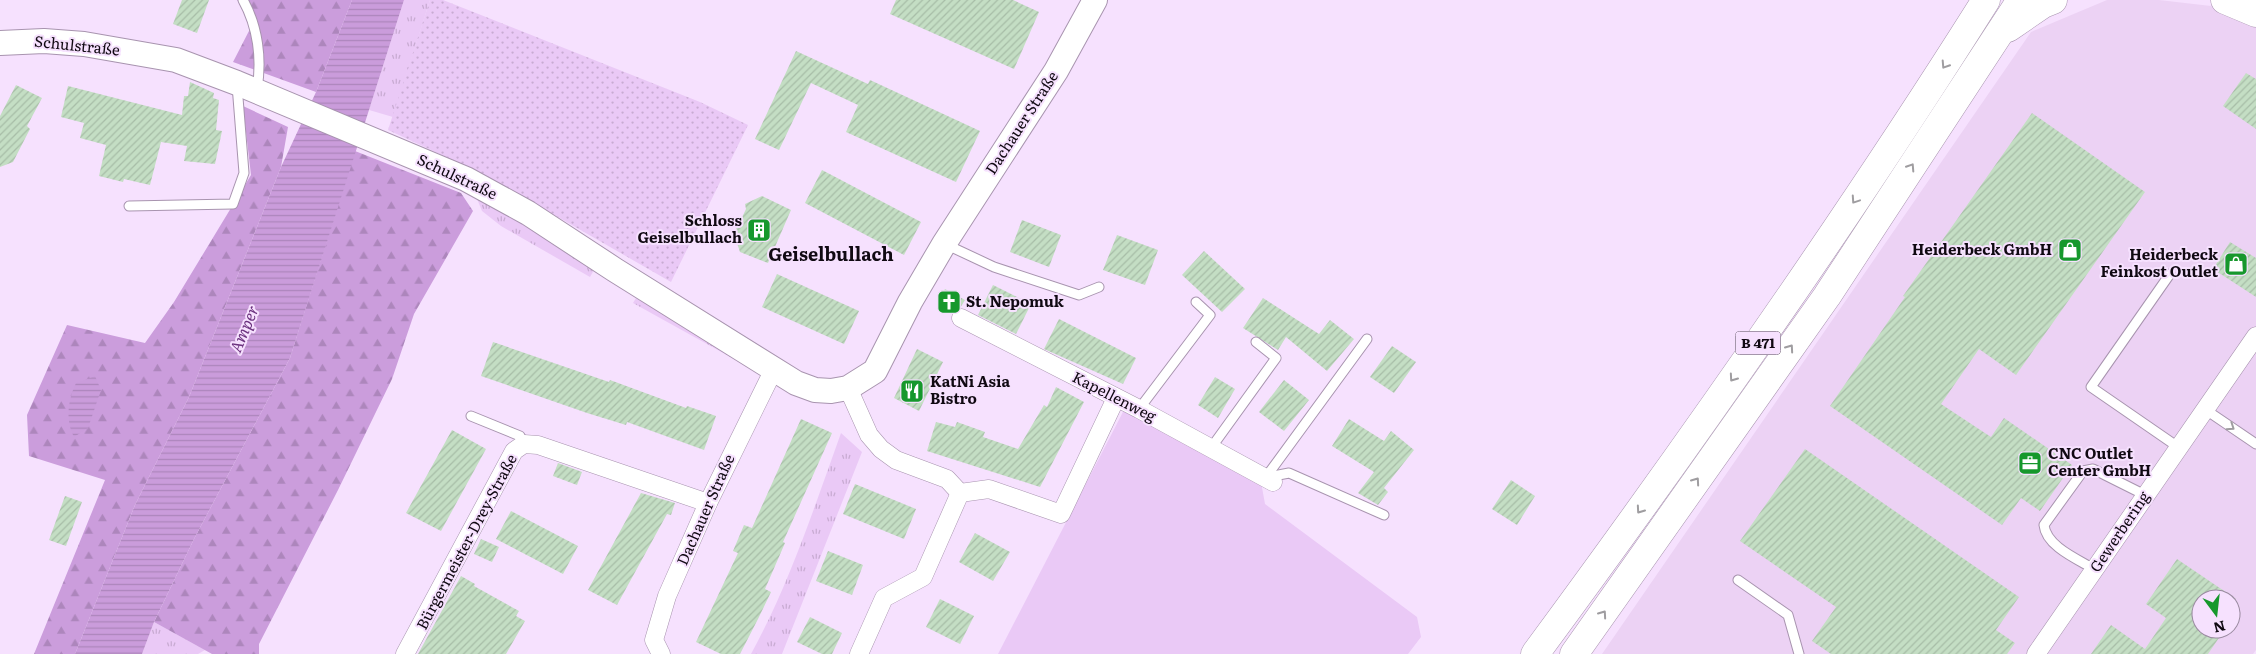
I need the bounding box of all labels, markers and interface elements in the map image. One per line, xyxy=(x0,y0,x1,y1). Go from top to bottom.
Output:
street label: Schulstraße xyxy=(33,29,121,60)
one-way arrow xyxy=(1941,59,1951,68)
street label: Dachauer Straße xyxy=(979,66,1063,179)
street label: Schulstraße xyxy=(414,147,502,204)
one-way arrow xyxy=(1905,164,1915,173)
one-way arrow xyxy=(1852,195,1861,204)
place label: Schloss Geiselbullach xyxy=(638,208,743,248)
building icon: Schloss Geiselbullach xyxy=(746,217,772,243)
place label: Heiderbeck GmbH xyxy=(1912,237,2052,260)
shop icon: Heiderbeck GmbH xyxy=(2057,237,2083,263)
district label: Geiselbullach xyxy=(768,240,894,267)
place label: Heiderbeck Feinkost Outlet xyxy=(2100,242,2219,282)
shop icon: Heiderbeck Feinkost Outlet xyxy=(2223,251,2249,277)
church icon: St. Nepomuk xyxy=(936,289,962,315)
place label: St. Nepomuk xyxy=(966,289,1065,312)
water label: Amper xyxy=(222,301,264,356)
road number: B 471 xyxy=(1736,332,1780,354)
one-way arrow xyxy=(1784,345,1793,354)
street label: Kapellenweg xyxy=(1069,365,1161,427)
place label: KatNi Asia Bistro xyxy=(930,369,1011,409)
one-way arrow xyxy=(1730,372,1739,381)
restaurant icon: KatNi Asia Bistro xyxy=(899,378,925,404)
one-way arrow xyxy=(2225,421,2235,430)
place label: CNC Outlet Center GmbH xyxy=(2048,441,2151,481)
street label: Bürgermeister-Drey-Straße xyxy=(409,449,522,633)
street label: Dachauer Straße xyxy=(670,450,740,569)
office icon: CNC Outlet Center GmbH xyxy=(2017,450,2043,476)
one-way arrow xyxy=(1690,477,1699,487)
street label: Gewerbering xyxy=(2083,486,2155,576)
one-way arrow xyxy=(1637,505,1646,514)
north arrow xyxy=(2191,589,2241,639)
one-way arrow xyxy=(1597,611,1605,620)
text: N xyxy=(2211,616,2228,639)

